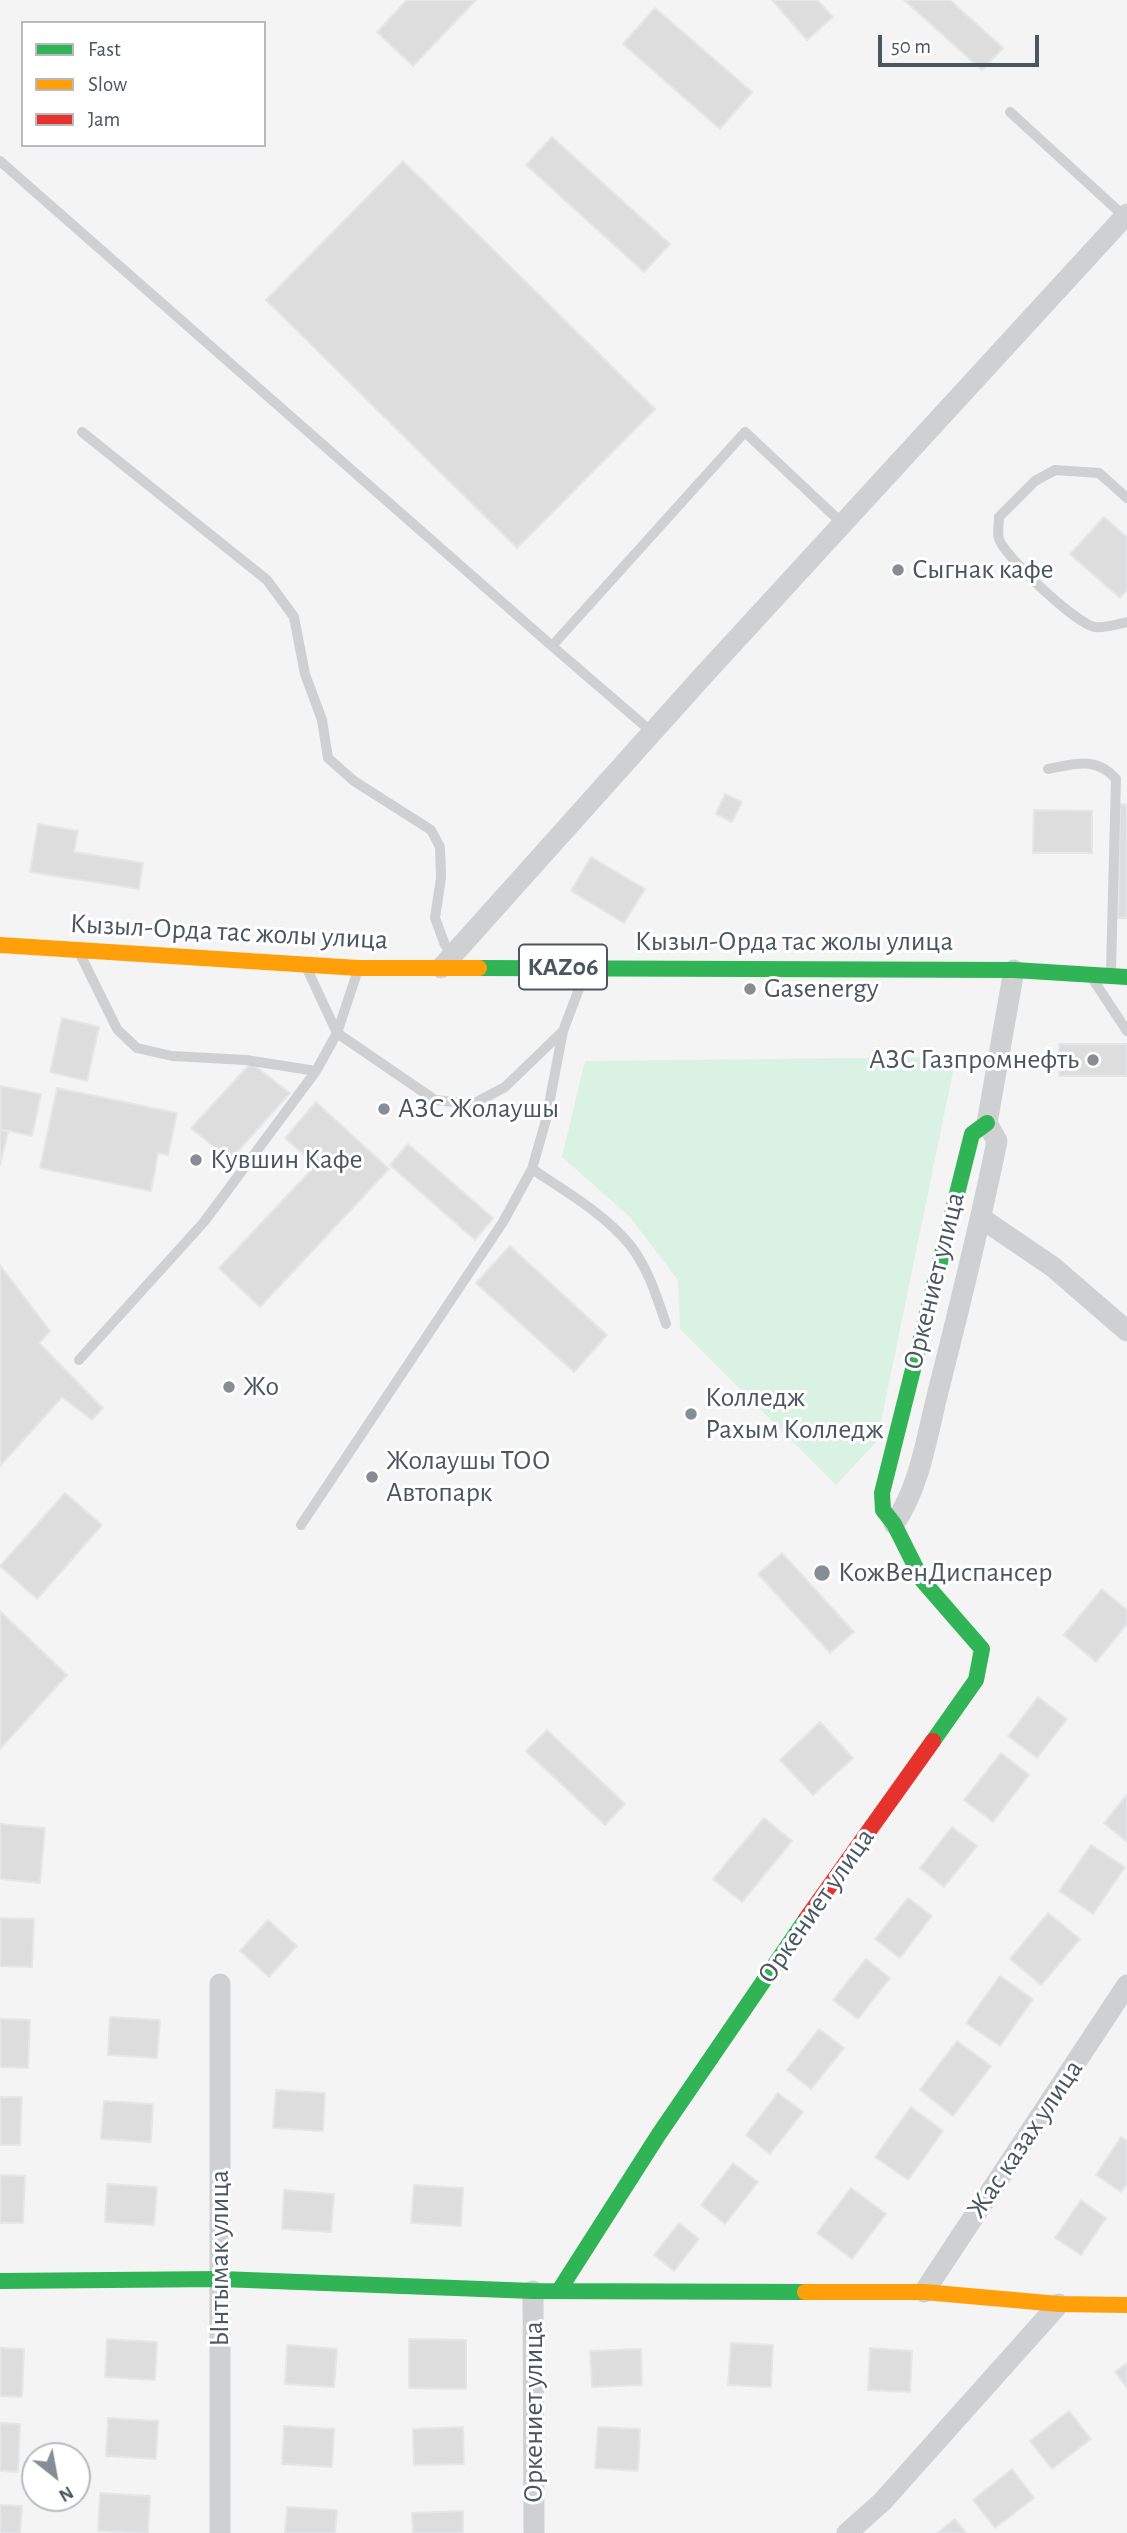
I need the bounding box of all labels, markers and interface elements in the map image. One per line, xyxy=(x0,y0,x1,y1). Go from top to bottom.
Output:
legend xyxy=(21,21,266,147)
scale bar xyxy=(882,21,1043,65)
text: 50 m xyxy=(891,36,931,57)
text: Fast xyxy=(88,39,121,60)
text: Slow xyxy=(88,74,127,95)
text: Jam xyxy=(88,109,120,130)
place label: Сыгнак кафе xyxy=(912,553,1054,587)
marker: Сыгнак кафе xyxy=(890,562,906,578)
street label: Кызыл-Орда тас жолы улица xyxy=(69,907,389,957)
street label: Кызыл-Орда тас жолы улица xyxy=(635,925,953,959)
road number: KАZ06 xyxy=(519,944,607,990)
place label: Gasenergy xyxy=(764,972,879,1006)
marker: Gasenergy xyxy=(742,981,758,997)
place label: АЗС Газпромнефть xyxy=(869,1043,1079,1077)
marker: АЗС Газпромнефть xyxy=(1085,1052,1101,1068)
place label: АЗС Жолаушы xyxy=(398,1092,559,1126)
marker: АЗС Жолаушы xyxy=(376,1101,392,1117)
place label: Кувшин Кафе xyxy=(210,1143,362,1177)
marker: Кувшин Кафе xyxy=(188,1152,204,1168)
street label: Оркениет улица xyxy=(896,1189,972,1373)
place label: Жо xyxy=(243,1370,279,1404)
marker: Жо xyxy=(221,1379,237,1395)
place label: Колледж Рахым Колледж xyxy=(705,1381,883,1447)
marker: Колледж Рахым Колледж xyxy=(683,1406,699,1422)
place label: Жолаушы ТОО Автопарк xyxy=(386,1444,550,1510)
marker: Жолаушы ТОО Автопарк xyxy=(364,1469,380,1485)
place label: КожВенДиспансер xyxy=(838,1556,1052,1590)
marker: КожВенДиспансер xyxy=(812,1563,832,1583)
street label: Оркениет улица xyxy=(750,1822,882,1990)
street label: Жас казах улица xyxy=(960,2053,1090,2225)
street label: Ынтымак улица xyxy=(203,2170,237,2346)
street label: Оркениет улица xyxy=(517,2321,551,2503)
north arrow xyxy=(21,2442,91,2512)
text: N xyxy=(55,2482,77,2505)

